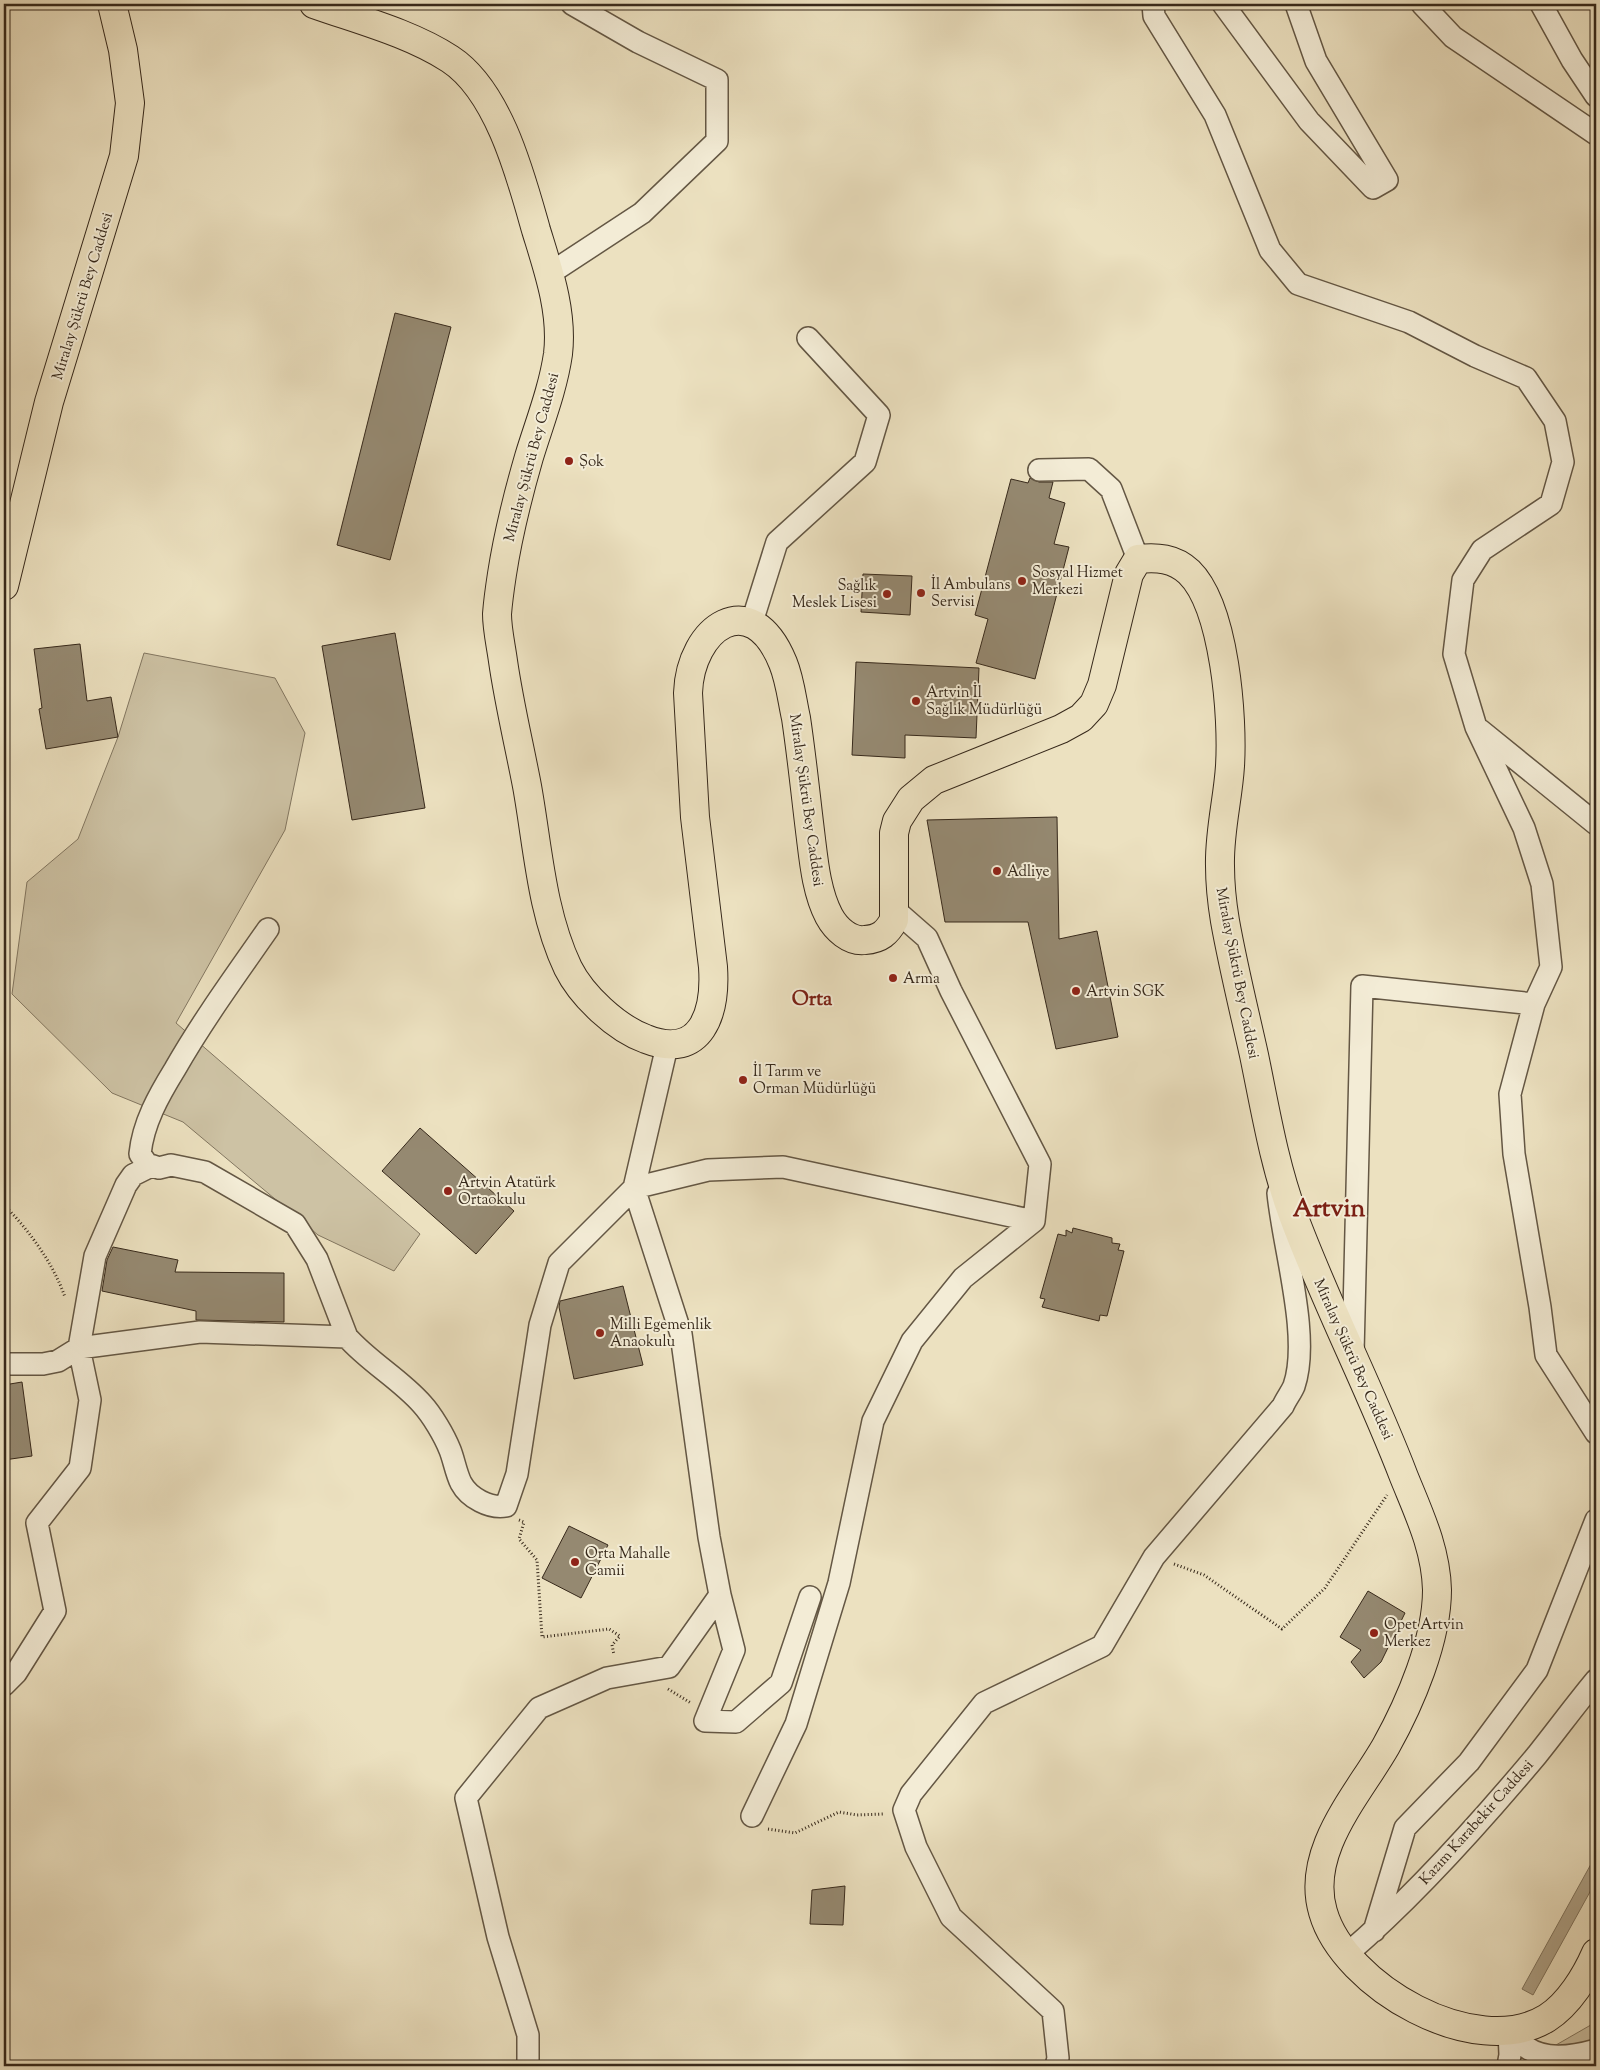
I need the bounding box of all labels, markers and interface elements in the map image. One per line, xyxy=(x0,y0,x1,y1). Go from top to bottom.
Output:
street label: Miralay Şükrü Bey Caddesi xyxy=(48,210,119,383)
street label: Miralay Şükrü Bey Caddesi xyxy=(500,371,565,544)
place label: Şok xyxy=(579,452,604,473)
marker: Şok xyxy=(563,455,575,467)
place label: Sosyal Hizmet Merkezi xyxy=(1032,563,1123,601)
place label: İl Ambulans Servisi xyxy=(931,574,1011,613)
marker: Sosyal Hizmet Merkezi xyxy=(1016,575,1028,587)
place label: Sağlık Meslek Lisesi xyxy=(792,576,877,614)
marker: İl Ambulans Servisi xyxy=(915,587,927,599)
marker: Sağlık Meslek Lisesi xyxy=(881,588,893,600)
place label: Artvin İl Sağlık Müdürlüğü xyxy=(926,682,1042,721)
marker: Artvin İl Sağlık Müdürlüğü xyxy=(910,695,922,707)
street label: Miralay Şükrü Bey Caddesi xyxy=(783,712,828,888)
place label: Adliye xyxy=(1007,862,1049,883)
marker: Adliye xyxy=(991,865,1003,877)
street label: Miralay Şükrü Bey Caddesi xyxy=(1210,886,1263,1061)
place label: Arma xyxy=(903,969,940,990)
marker: Arma xyxy=(887,972,899,984)
place label: Artvin SGK xyxy=(1086,982,1165,1003)
marker: Artvin SGK xyxy=(1070,985,1082,997)
district label: Orta xyxy=(792,986,833,1015)
place label: İl Tarım ve Orman Müdürlüğü xyxy=(753,1061,877,1100)
marker: İl Tarım ve Orman Müdürlüğü xyxy=(737,1074,749,1086)
place label: Artvin Atatürk Ortaokulu xyxy=(458,1173,556,1211)
marker: Artvin Atatürk Ortaokulu xyxy=(442,1185,454,1197)
district label: Artvin xyxy=(1293,1192,1366,1228)
street label: Miralay Şükrü Bey Caddesi xyxy=(1308,1276,1398,1443)
place label: Milli Egemenlik Anaokulu xyxy=(610,1315,712,1353)
marker: Milli Egemenlik Anaokulu xyxy=(594,1327,606,1339)
place label: Orta Mahalle Camii xyxy=(585,1544,670,1582)
marker: Orta Mahalle Camii xyxy=(569,1556,581,1568)
place label: Opet Artvin Merkez xyxy=(1384,1615,1464,1653)
marker: Opet Artvin Merkez xyxy=(1368,1627,1380,1639)
street label: Kazım Karabekir Caddesi xyxy=(1415,1756,1539,1890)

